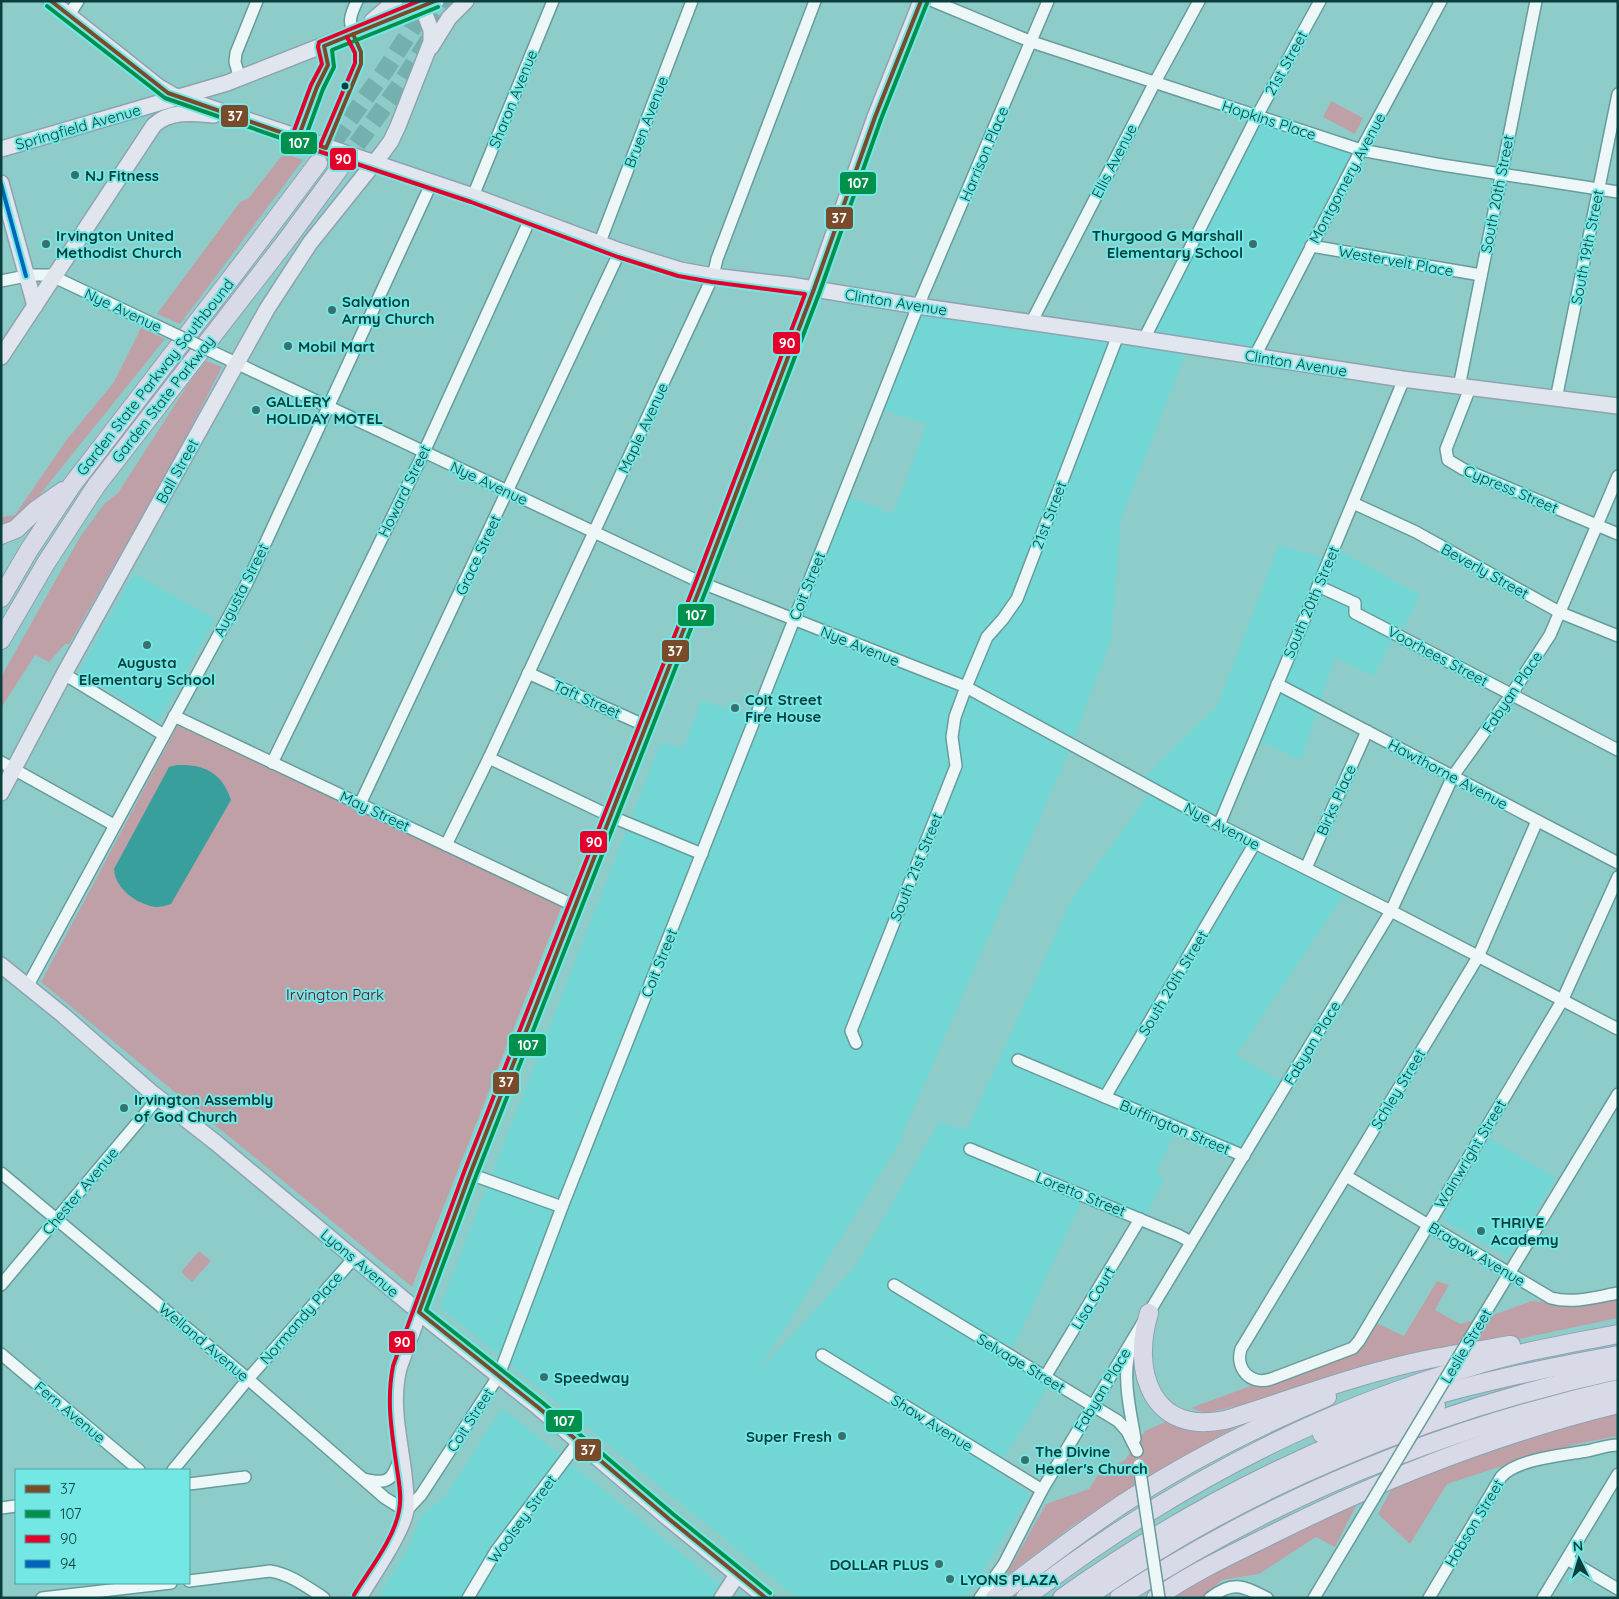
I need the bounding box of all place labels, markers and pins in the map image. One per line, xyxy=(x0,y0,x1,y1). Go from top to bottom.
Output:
unlabelled marker xyxy=(340,81,350,91)
place label: NJ Fitness xyxy=(85,166,159,185)
marker: NJ Fitness xyxy=(69,169,81,181)
place label: Irvington United Methodist Church xyxy=(56,226,182,262)
place label: Thurgood G Marshall Elementary School xyxy=(1092,226,1243,262)
marker: Irvington United Methodist Church xyxy=(40,238,52,250)
marker: Thurgood G Marshall Elementary School xyxy=(1247,238,1259,250)
place label: Salvation Army Church xyxy=(342,292,435,328)
marker: Salvation Army Church xyxy=(326,304,338,316)
place label: Mobil Mart xyxy=(298,337,375,356)
marker: Mobil Mart xyxy=(282,340,294,352)
place label: GALLERY HOLIDAY MOTEL xyxy=(266,392,383,428)
marker: GALLERY HOLIDAY MOTEL xyxy=(250,404,262,416)
marker: Augusta Elementary School xyxy=(141,639,153,651)
place label: Augusta Elementary School xyxy=(79,653,215,689)
place label: Coit Street Fire House xyxy=(745,690,823,726)
marker: Coit Street Fire House xyxy=(729,702,741,714)
place label: Irvington Assembly of God Church xyxy=(134,1090,273,1126)
marker: Irvington Assembly of God Church xyxy=(118,1102,130,1114)
place label: THRIVE Academy xyxy=(1491,1213,1559,1249)
marker: THRIVE Academy xyxy=(1475,1225,1487,1237)
place label: Speedway xyxy=(554,1368,629,1387)
marker: Speedway xyxy=(538,1371,550,1383)
place label: Super Fresh xyxy=(746,1427,832,1446)
marker: Super Fresh xyxy=(836,1430,848,1442)
place label: The Divine Healer's Church xyxy=(1035,1442,1148,1478)
marker: The Divine Healer's Church xyxy=(1019,1454,1031,1466)
place label: DOLLAR PLUS xyxy=(829,1555,929,1574)
marker: DOLLAR PLUS xyxy=(933,1558,945,1570)
place label: LYONS PLAZA xyxy=(960,1570,1058,1589)
marker: LYONS PLAZA xyxy=(944,1573,956,1585)

